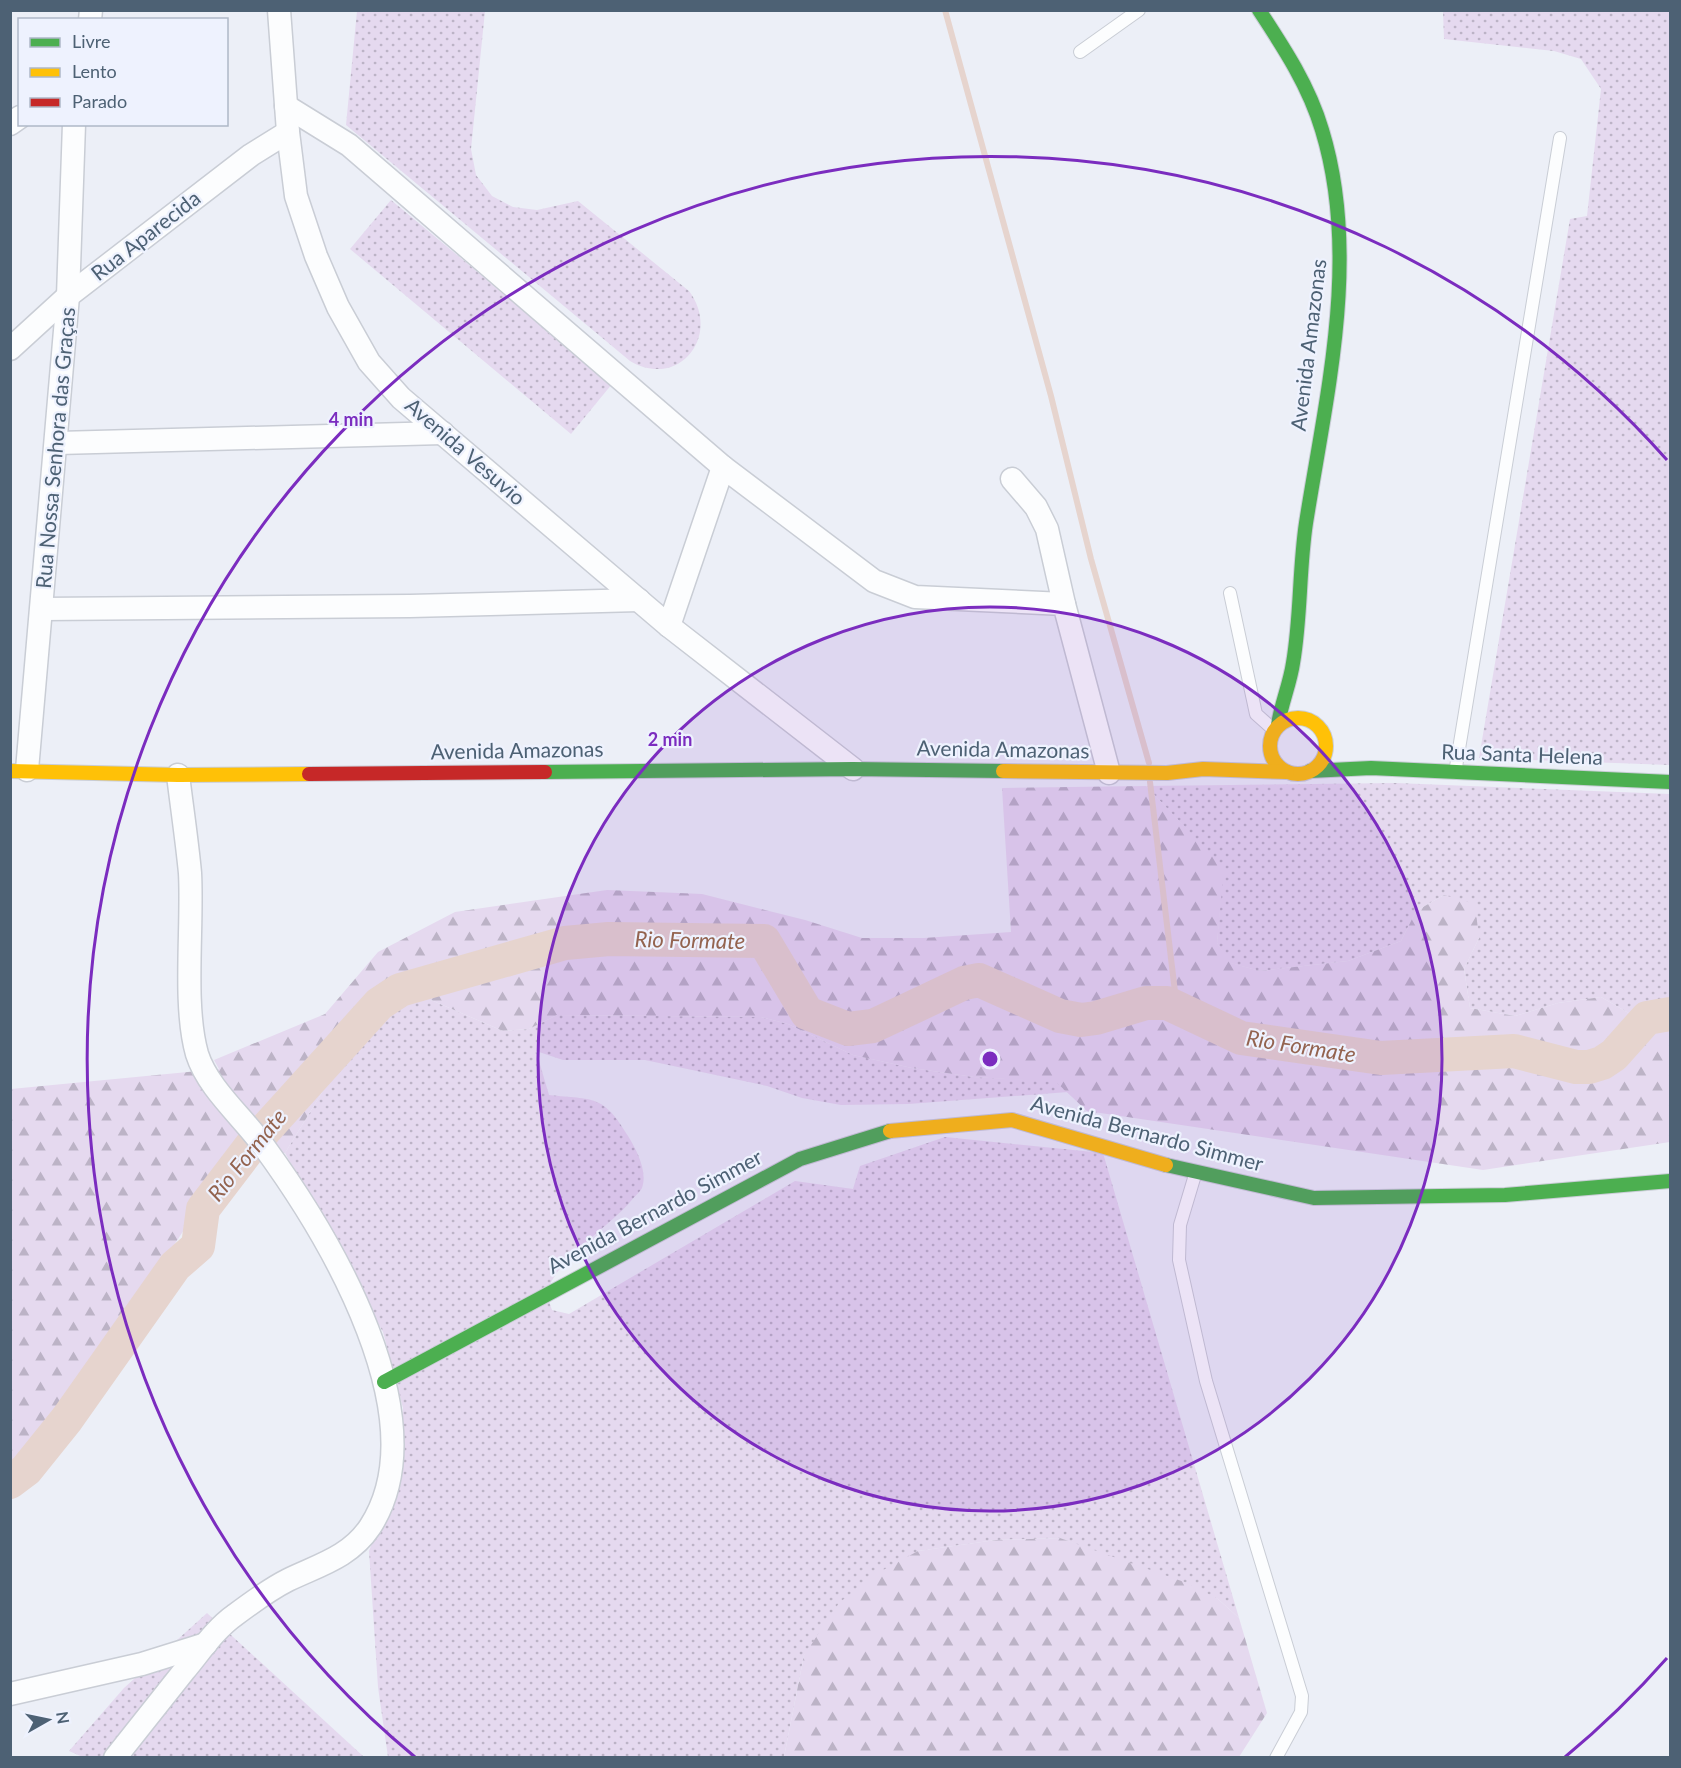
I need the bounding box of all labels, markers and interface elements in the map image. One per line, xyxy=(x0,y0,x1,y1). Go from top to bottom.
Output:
legend xyxy=(18,18,228,126)
text: Livre xyxy=(72,30,111,52)
text: Lento xyxy=(72,60,117,82)
text: Parado xyxy=(72,90,127,112)
street label: Rua Aparecida xyxy=(86,184,205,285)
street label: Avenida Amazonas xyxy=(1285,257,1330,432)
street label: Rua Nossa Senhora das Graças xyxy=(30,306,79,590)
street label: Avenida Vesuvio xyxy=(401,392,531,510)
text: 4 min xyxy=(329,408,373,430)
text: 2 min xyxy=(648,728,692,750)
street label: Avenida Amazonas xyxy=(916,734,1090,763)
street label: Avenida Amazonas xyxy=(430,735,604,764)
street label: Rua Santa Helena xyxy=(1441,738,1603,769)
water label: Rio Formate xyxy=(635,925,746,954)
water label: Rio Formate xyxy=(1244,1024,1358,1067)
centre of rings xyxy=(980,1049,1000,1069)
street label: Avenida Bernardo Simmer xyxy=(1028,1089,1267,1176)
water label: Rio Formate xyxy=(201,1103,292,1206)
street label: Avenida Bernardo Simmer xyxy=(543,1143,766,1278)
north arrow xyxy=(18,1690,78,1750)
text: N xyxy=(53,1710,74,1725)

